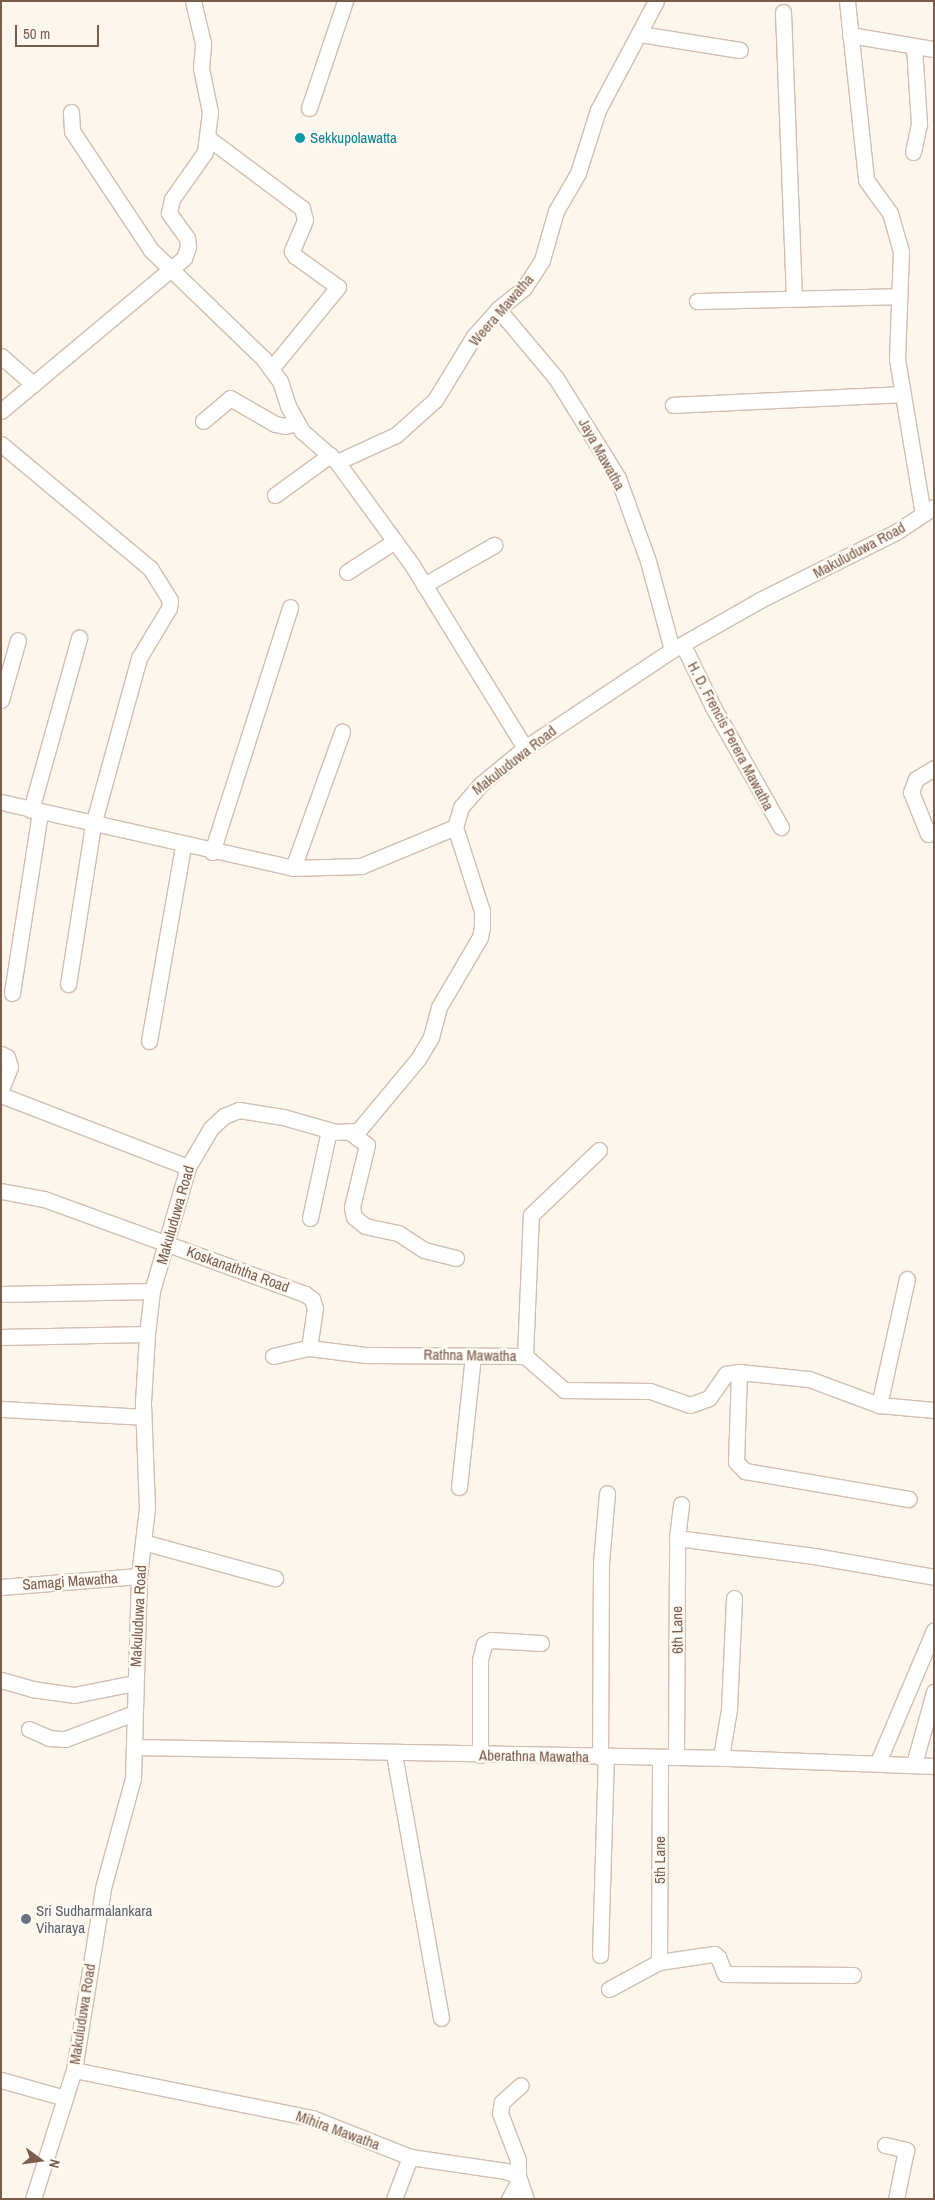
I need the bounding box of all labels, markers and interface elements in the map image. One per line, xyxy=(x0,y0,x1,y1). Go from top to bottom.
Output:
scale bar xyxy=(18,15,101,47)
text: 50 m xyxy=(23,23,50,44)
place label: Sekkupolawatta xyxy=(310,129,397,147)
marker: Sekkupolawatta xyxy=(294,132,306,144)
street label: Weera Mawatha xyxy=(465,270,537,350)
street label: Jaya Mawatha xyxy=(575,415,629,493)
street label: Makuluduwa Road xyxy=(810,518,908,582)
street label: H. D. Frencis Perera Mawatha xyxy=(684,658,778,814)
street label: Makuluduwa Road xyxy=(468,722,560,798)
street label: Makuluduwa Road xyxy=(152,1164,198,1266)
street label: Koskanaththa Road xyxy=(184,1242,292,1296)
street label: Rathna Mawatha xyxy=(423,1345,517,1365)
street label: Makuluduwa Road xyxy=(126,1565,150,1667)
street label: Samagi Mawatha xyxy=(22,1569,118,1593)
street label: 6th Lane xyxy=(668,1606,686,1654)
street label: Aberathna Mawatha xyxy=(479,1746,589,1766)
street label: 5th Lane xyxy=(651,1836,669,1884)
place label: Sri Sudharmalankara Viharaya xyxy=(36,1901,152,1936)
marker: Sri Sudharmalankara Viharaya xyxy=(20,1913,32,1925)
street label: Makuluduwa Road xyxy=(65,1962,99,2066)
street label: Mihira Mawatha xyxy=(293,2106,383,2154)
north arrow xyxy=(15,2135,65,2185)
text: N xyxy=(45,2157,64,2170)

